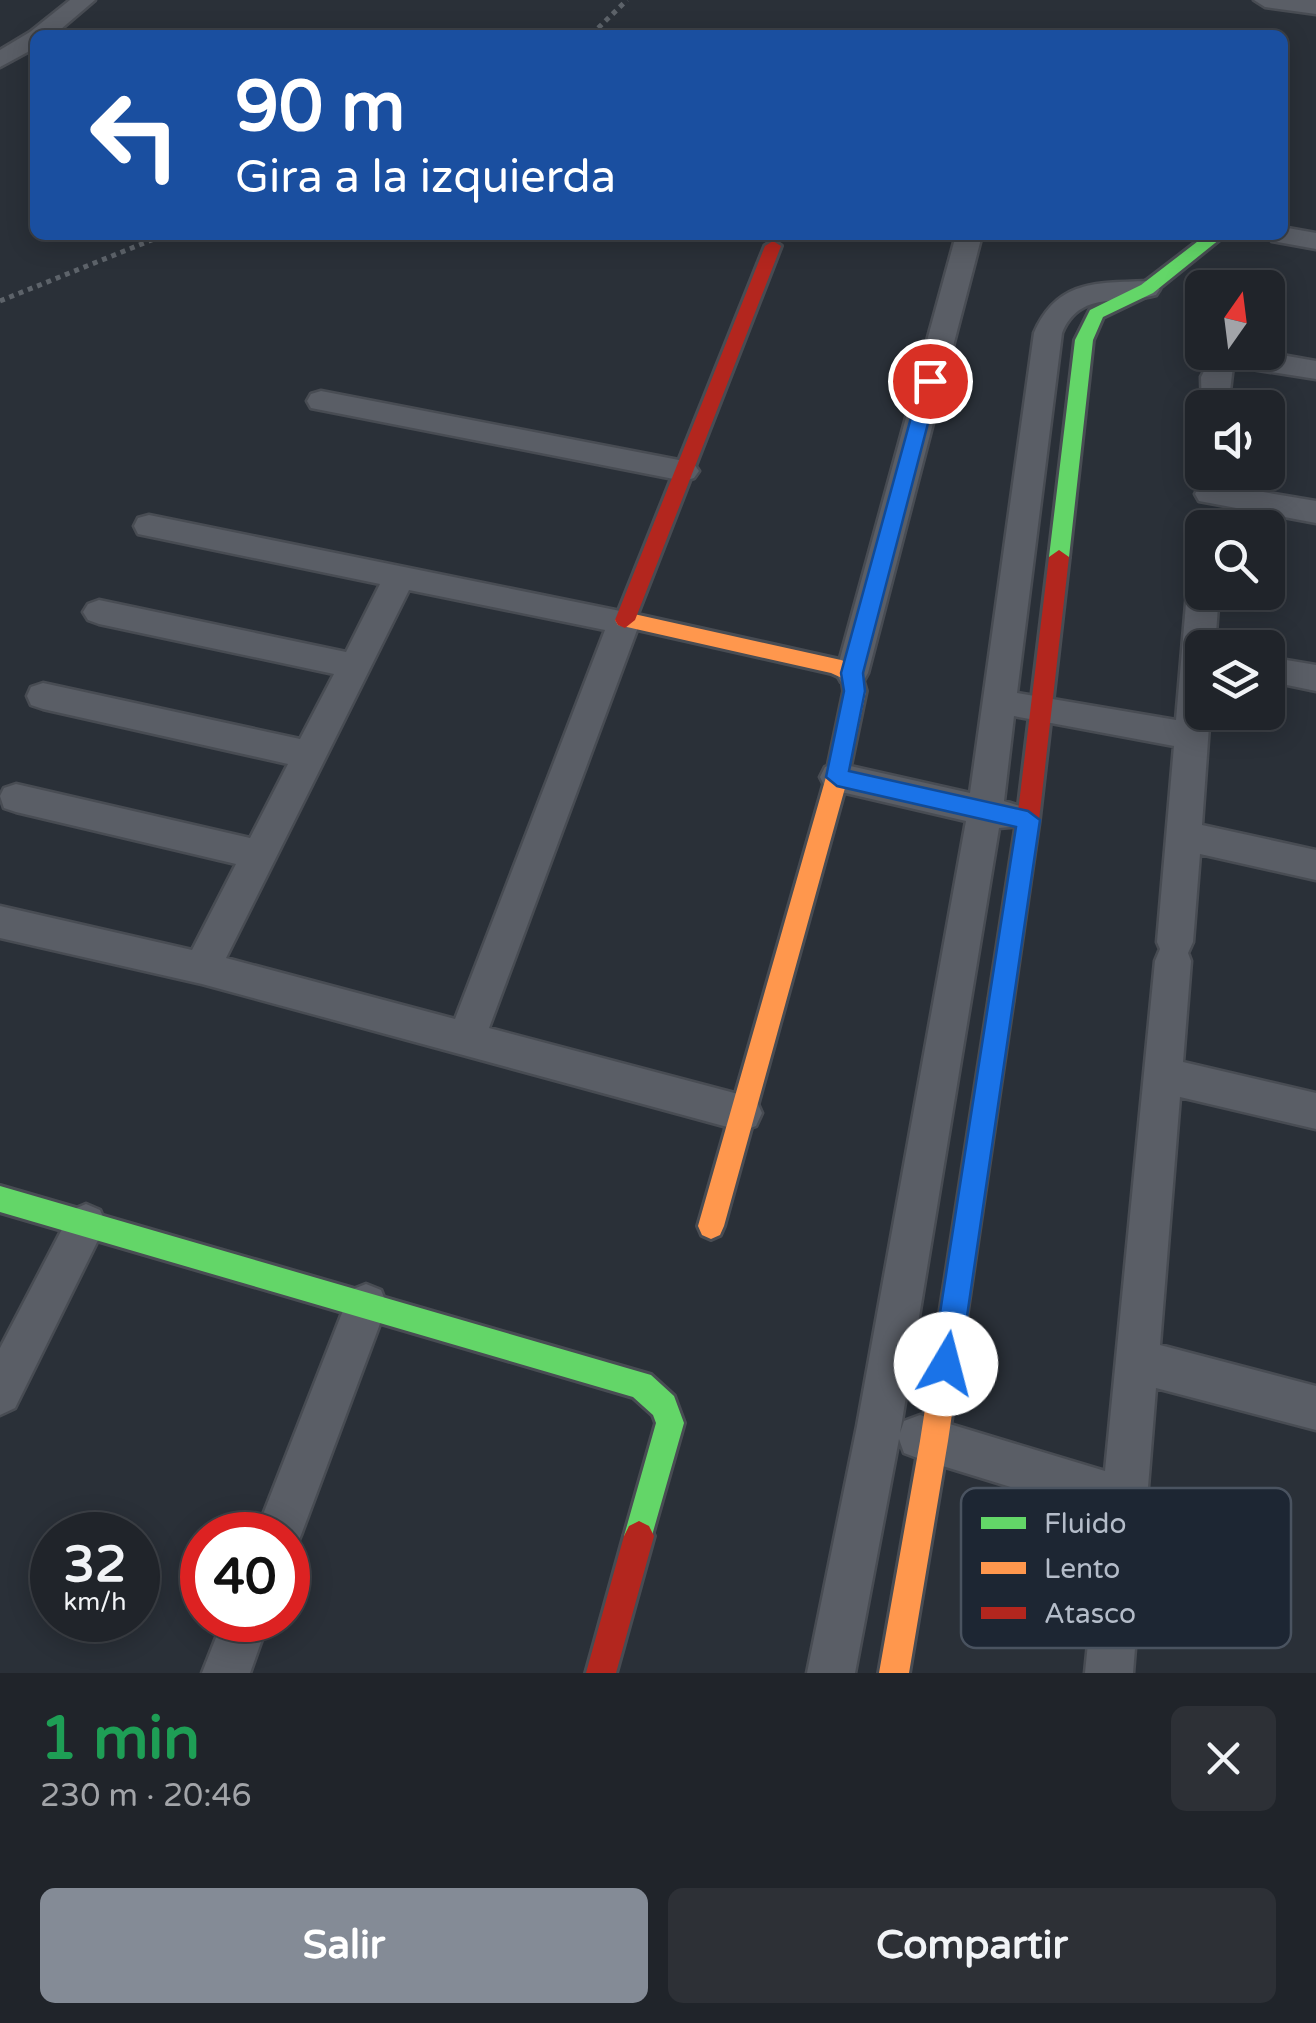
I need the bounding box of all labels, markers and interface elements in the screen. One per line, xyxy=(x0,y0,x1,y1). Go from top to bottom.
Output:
text: 90 m xyxy=(235,66,405,150)
icon: left xyxy=(70,70,200,200)
text: Gira a la izquierda xyxy=(235,151,616,205)
north arrow xyxy=(1185,270,1285,370)
map controls xyxy=(1185,270,1285,730)
pin xyxy=(888,339,973,424)
icon: arrive xyxy=(903,354,958,409)
button: sound xyxy=(1185,390,1285,490)
button: search xyxy=(1185,510,1285,610)
button: layers xyxy=(1185,630,1285,730)
position arrow xyxy=(894,1312,998,1416)
legend xyxy=(961,1488,1291,1648)
text: Fluido xyxy=(1044,1507,1127,1541)
speed limit sign: 40 xyxy=(180,1512,310,1642)
text: 32 xyxy=(64,1535,126,1595)
text: Lento xyxy=(1044,1552,1120,1586)
text: km/h xyxy=(64,1587,126,1617)
text: Atasco xyxy=(1044,1597,1136,1631)
text: 1 min xyxy=(40,1703,200,1775)
button: close xyxy=(1171,1706,1276,1811)
text: 230 m · 20:46 xyxy=(40,1777,252,1815)
button: Salir xyxy=(40,1888,648,2003)
button: Compartir xyxy=(668,1888,1276,2003)

